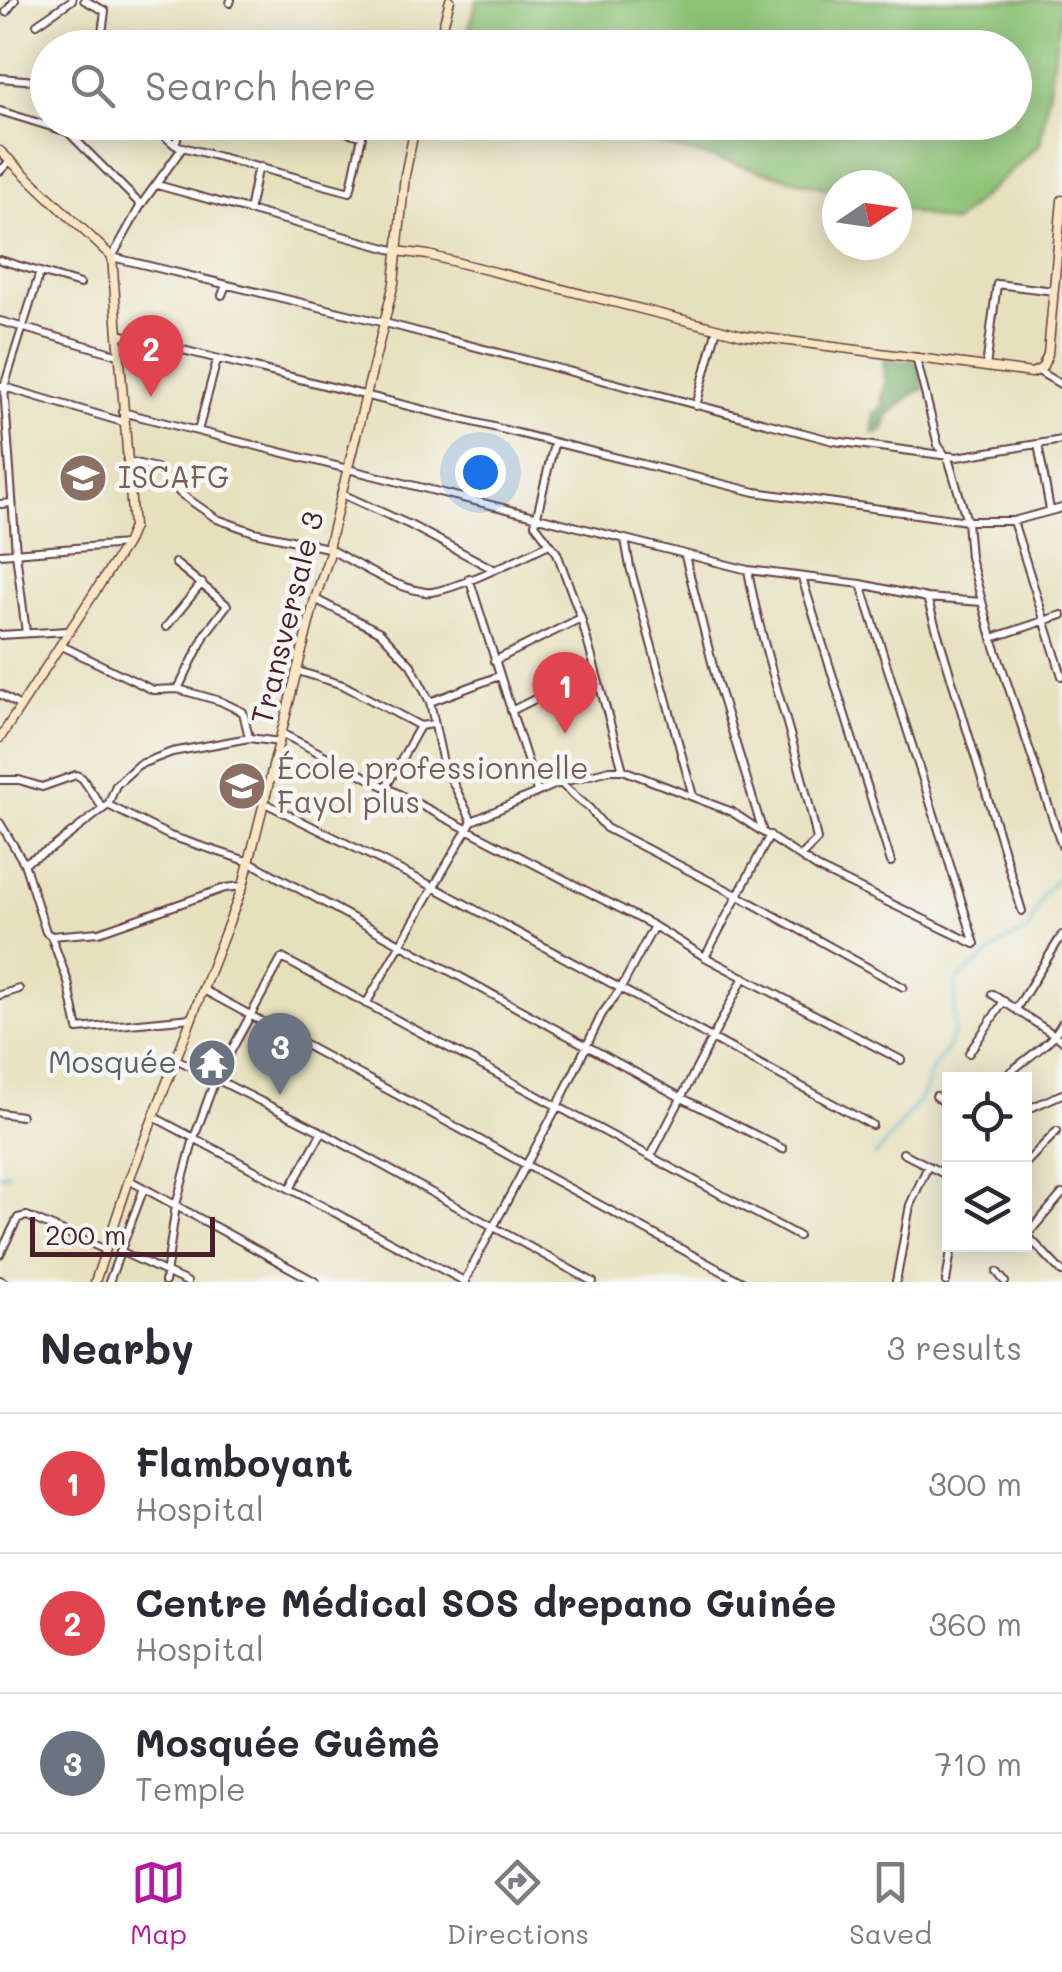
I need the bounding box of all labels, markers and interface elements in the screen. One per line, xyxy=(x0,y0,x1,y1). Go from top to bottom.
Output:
search box xyxy=(30,30,1032,140)
icon: search xyxy=(65,58,120,113)
text: Search here xyxy=(145,60,376,110)
north arrow xyxy=(822,170,912,260)
pin: 2 xyxy=(118,314,184,397)
your location xyxy=(455,447,506,498)
school or university icon: ISCAFG xyxy=(57,452,109,504)
place label: ISCAFG xyxy=(118,456,229,496)
street label: Transversale 3 xyxy=(240,507,332,728)
pin: 1 xyxy=(532,652,598,734)
place label: École professionnelle Fayol plus xyxy=(277,747,589,821)
school or university icon: École professionnelle Fayol plus xyxy=(216,760,268,812)
pin: 3 xyxy=(248,1012,312,1095)
temple icon: Mosquée xyxy=(186,1037,238,1089)
place label: Mosquée xyxy=(48,1041,177,1081)
map controls xyxy=(942,1072,1032,1252)
button: locate xyxy=(942,1072,1032,1162)
button: layers xyxy=(942,1162,1032,1252)
scale bar xyxy=(30,1212,215,1256)
text: 200 m xyxy=(45,1216,126,1252)
text: Nearby xyxy=(40,1320,194,1375)
text: 3 results xyxy=(886,1326,1022,1368)
text: Flamboyant xyxy=(135,1437,353,1487)
text: 1 xyxy=(65,1462,80,1504)
text: 300 m xyxy=(928,1462,1022,1504)
text: Hospital xyxy=(135,1487,264,1529)
text: Centre Médical SOS drepano Guinée xyxy=(135,1577,836,1627)
text: 2 xyxy=(64,1602,81,1644)
text: 360 m xyxy=(928,1602,1022,1644)
text: Hospital xyxy=(135,1627,264,1669)
text: Mosquée Guêmê xyxy=(135,1717,440,1767)
text: 3 xyxy=(63,1742,82,1784)
text: 710 m xyxy=(934,1742,1022,1784)
text: Temple xyxy=(135,1767,246,1809)
tab: Map xyxy=(130,1855,187,1951)
tab: Directions xyxy=(447,1855,589,1951)
tab: Saved xyxy=(849,1855,932,1951)

